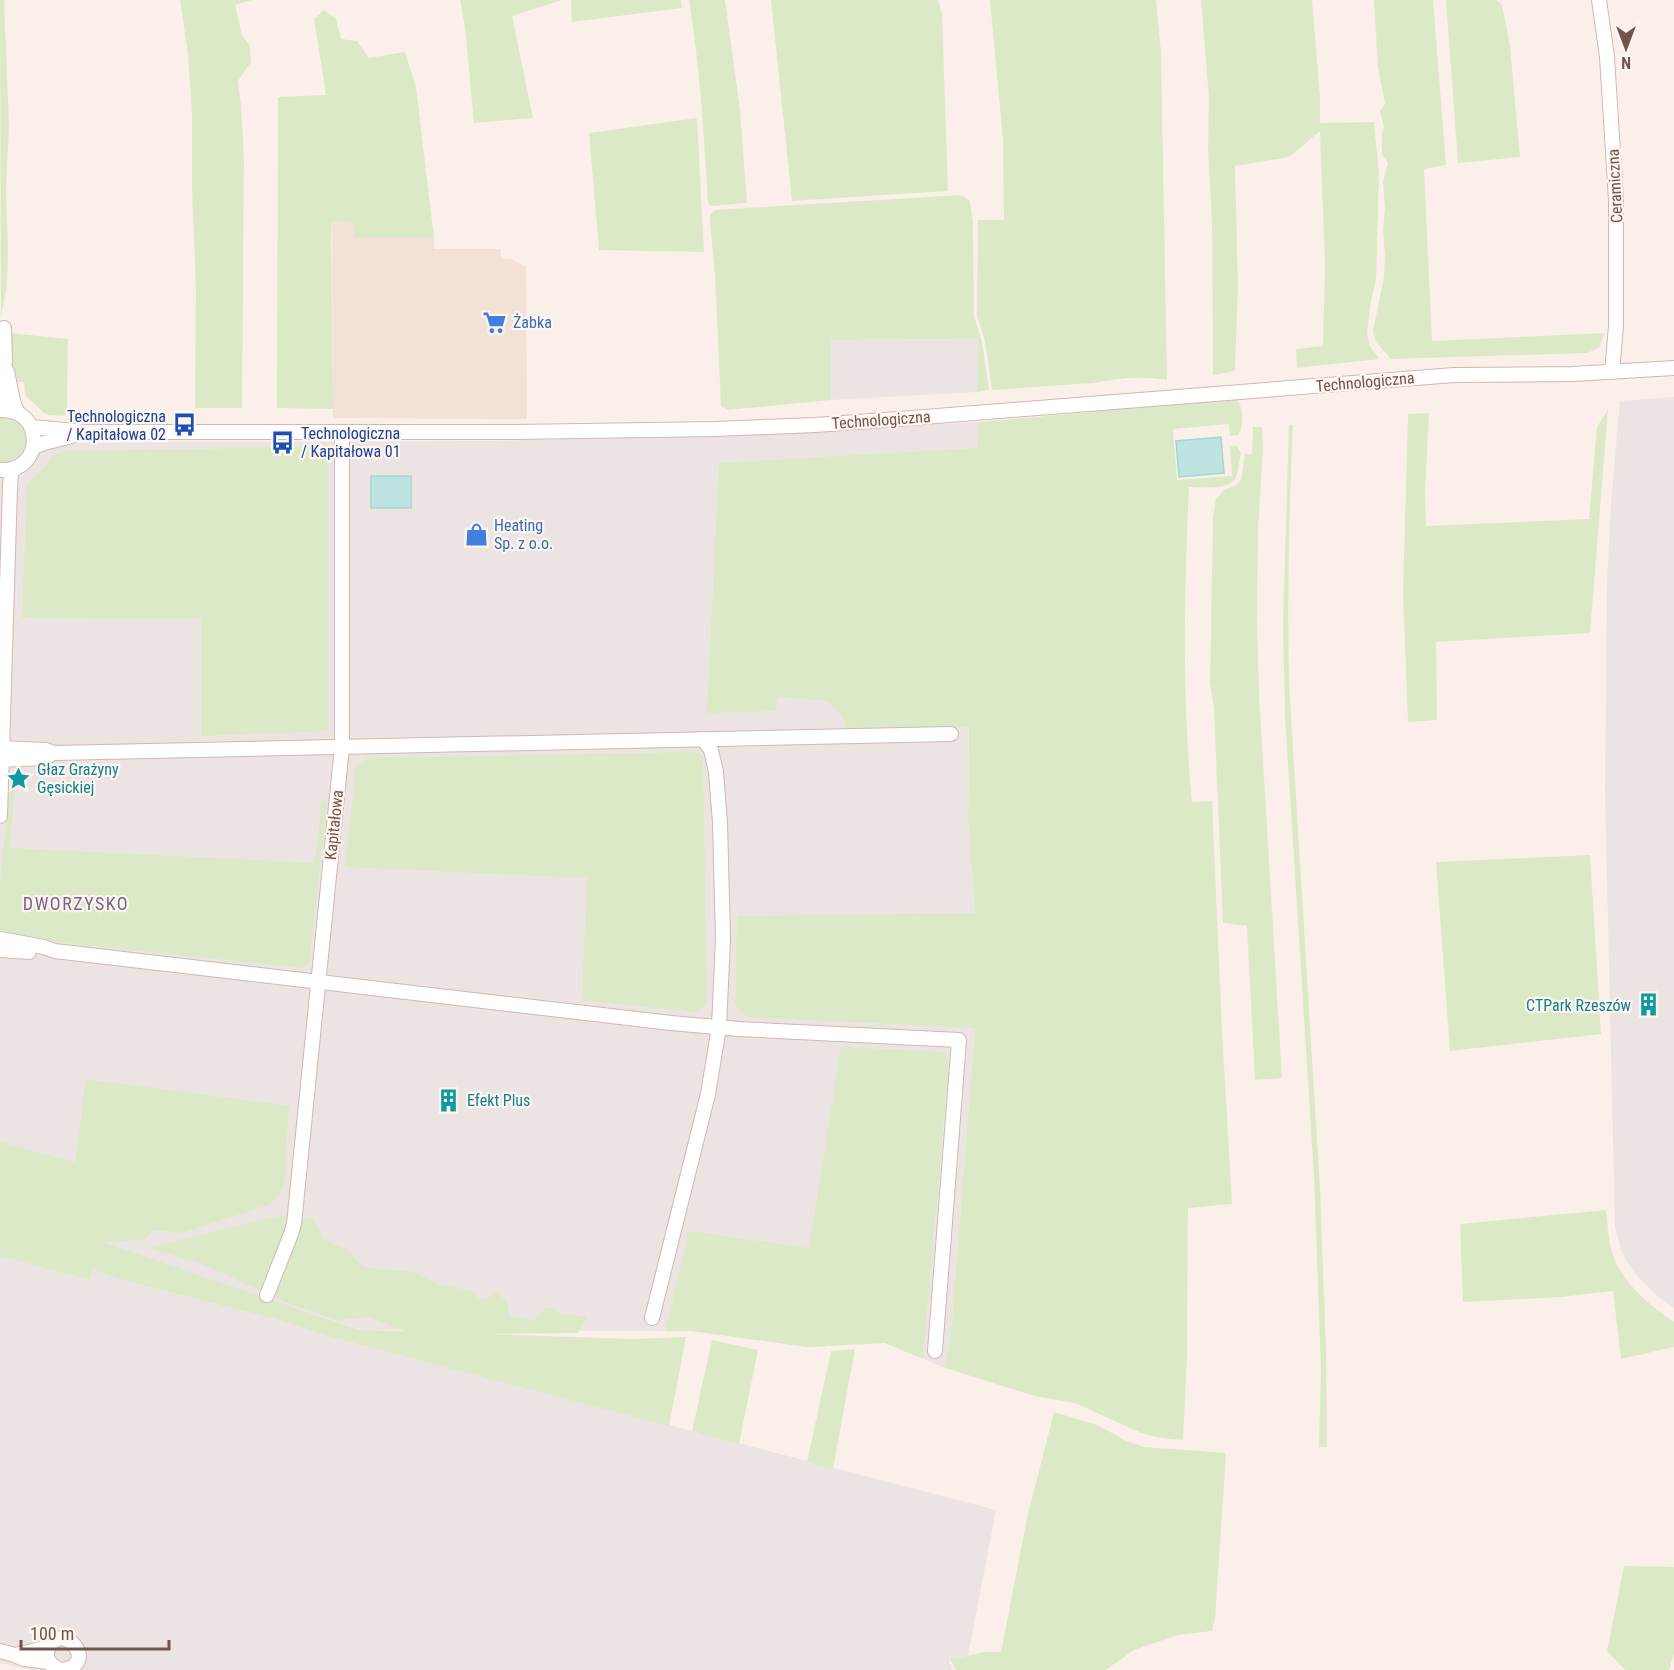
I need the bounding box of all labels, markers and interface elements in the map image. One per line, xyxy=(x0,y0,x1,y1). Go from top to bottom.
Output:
north arrow xyxy=(1596,18,1656,78)
text: N xyxy=(1621,53,1631,72)
street label: Ceramiczna xyxy=(1604,148,1626,224)
supermarket icon: Żabka xyxy=(482,309,508,335)
place label: Żabka xyxy=(513,313,552,332)
street label: Technologiczna xyxy=(1315,368,1415,396)
place label: Technologiczna / Kapitałowa 02 xyxy=(66,407,166,444)
street label: Technologiczna xyxy=(831,407,931,433)
bus stop icon: Technologiczna / Kapitałowa 02 xyxy=(171,412,197,438)
place label: Technologiczna / Kapitałowa 01 xyxy=(301,424,401,461)
bus stop icon: Technologiczna / Kapitałowa 01 xyxy=(270,429,296,455)
place label: Heating Sp. z o.o. xyxy=(494,516,553,553)
shop icon: Heating Sp. z o.o. xyxy=(463,521,489,547)
place label: Głaz Grażyny Gęsickiej xyxy=(37,760,119,797)
place icon: Głaz Grażyny Gęsickiej xyxy=(6,765,32,791)
street label: Kapitałowa xyxy=(321,789,347,861)
district label: DWORZYSKO xyxy=(23,893,129,914)
building icon: CTPark Rzeszów xyxy=(1636,992,1662,1018)
place label: CTPark Rzeszów xyxy=(1526,996,1631,1015)
building icon: Efekt Plus xyxy=(436,1087,462,1113)
place label: Efekt Plus xyxy=(467,1091,530,1110)
scale bar xyxy=(21,1613,170,1651)
text: 100 m xyxy=(30,1623,74,1644)

